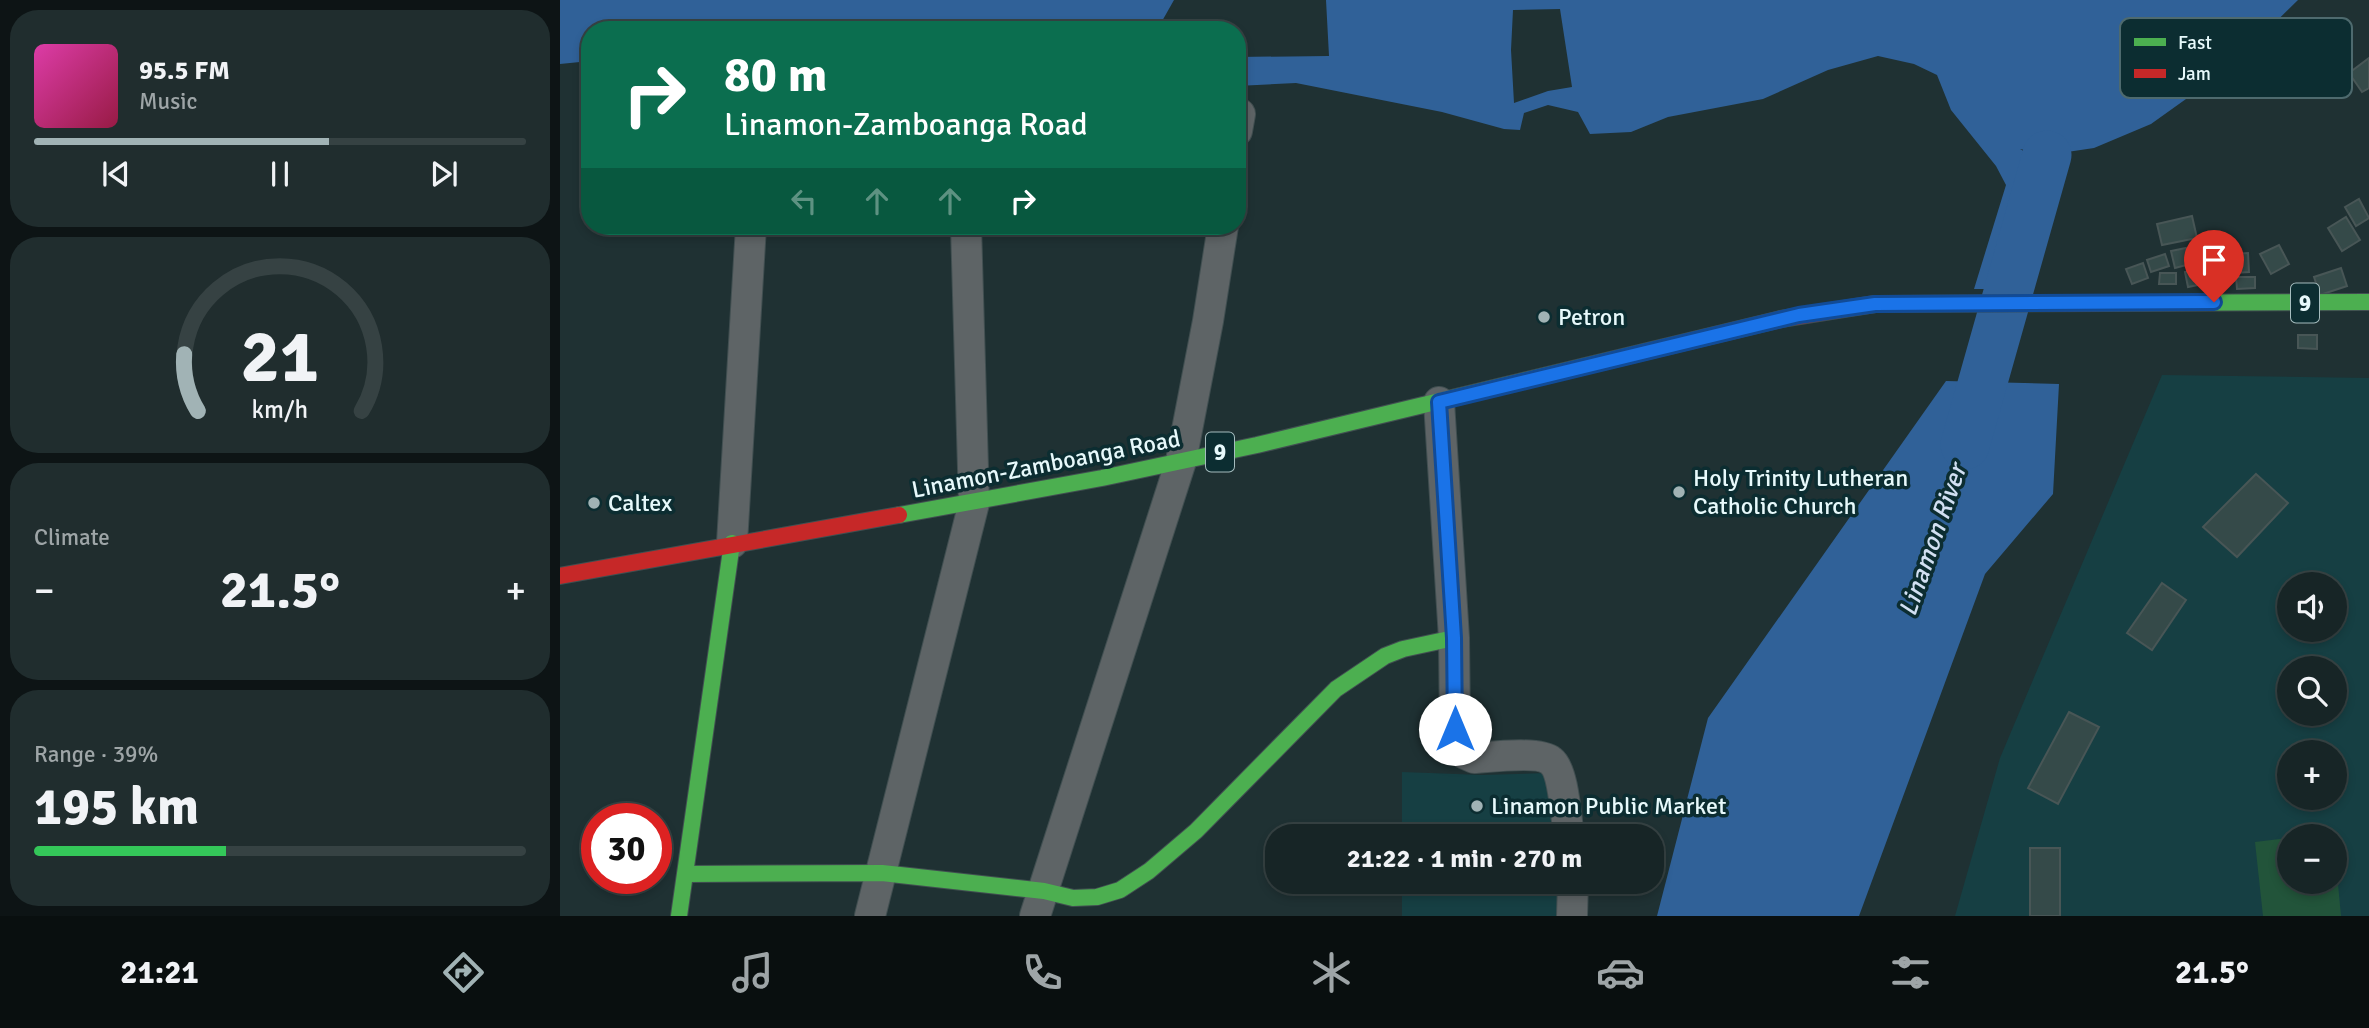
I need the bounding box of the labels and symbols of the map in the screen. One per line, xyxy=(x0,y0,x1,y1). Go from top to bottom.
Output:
legend xyxy=(2120,18,2352,98)
text: Fast xyxy=(2178,31,2212,55)
text: Jam xyxy=(2178,62,2211,86)
pin xyxy=(2184,230,2244,302)
road number: 9 xyxy=(2291,284,2319,322)
place label: Petron xyxy=(1558,302,1625,332)
marker: Petron xyxy=(1536,309,1552,325)
street label: Linamon-Zamboanga Road xyxy=(909,423,1183,505)
road number: 9 xyxy=(1206,432,1234,472)
water label: Linamon River xyxy=(1892,457,1975,620)
place label: Holy Trinity Lutheran Catholic Church xyxy=(1693,463,1908,521)
marker: Holy Trinity Lutheran Catholic Church xyxy=(1671,484,1687,500)
place label: Caltex xyxy=(608,488,672,518)
marker: Caltex xyxy=(586,495,602,511)
position arrow xyxy=(1418,692,1492,766)
place label: Linamon Public Market xyxy=(1491,791,1726,821)
marker: Linamon Public Market xyxy=(1469,798,1485,814)
speed limit sign: 30 xyxy=(581,803,672,894)

